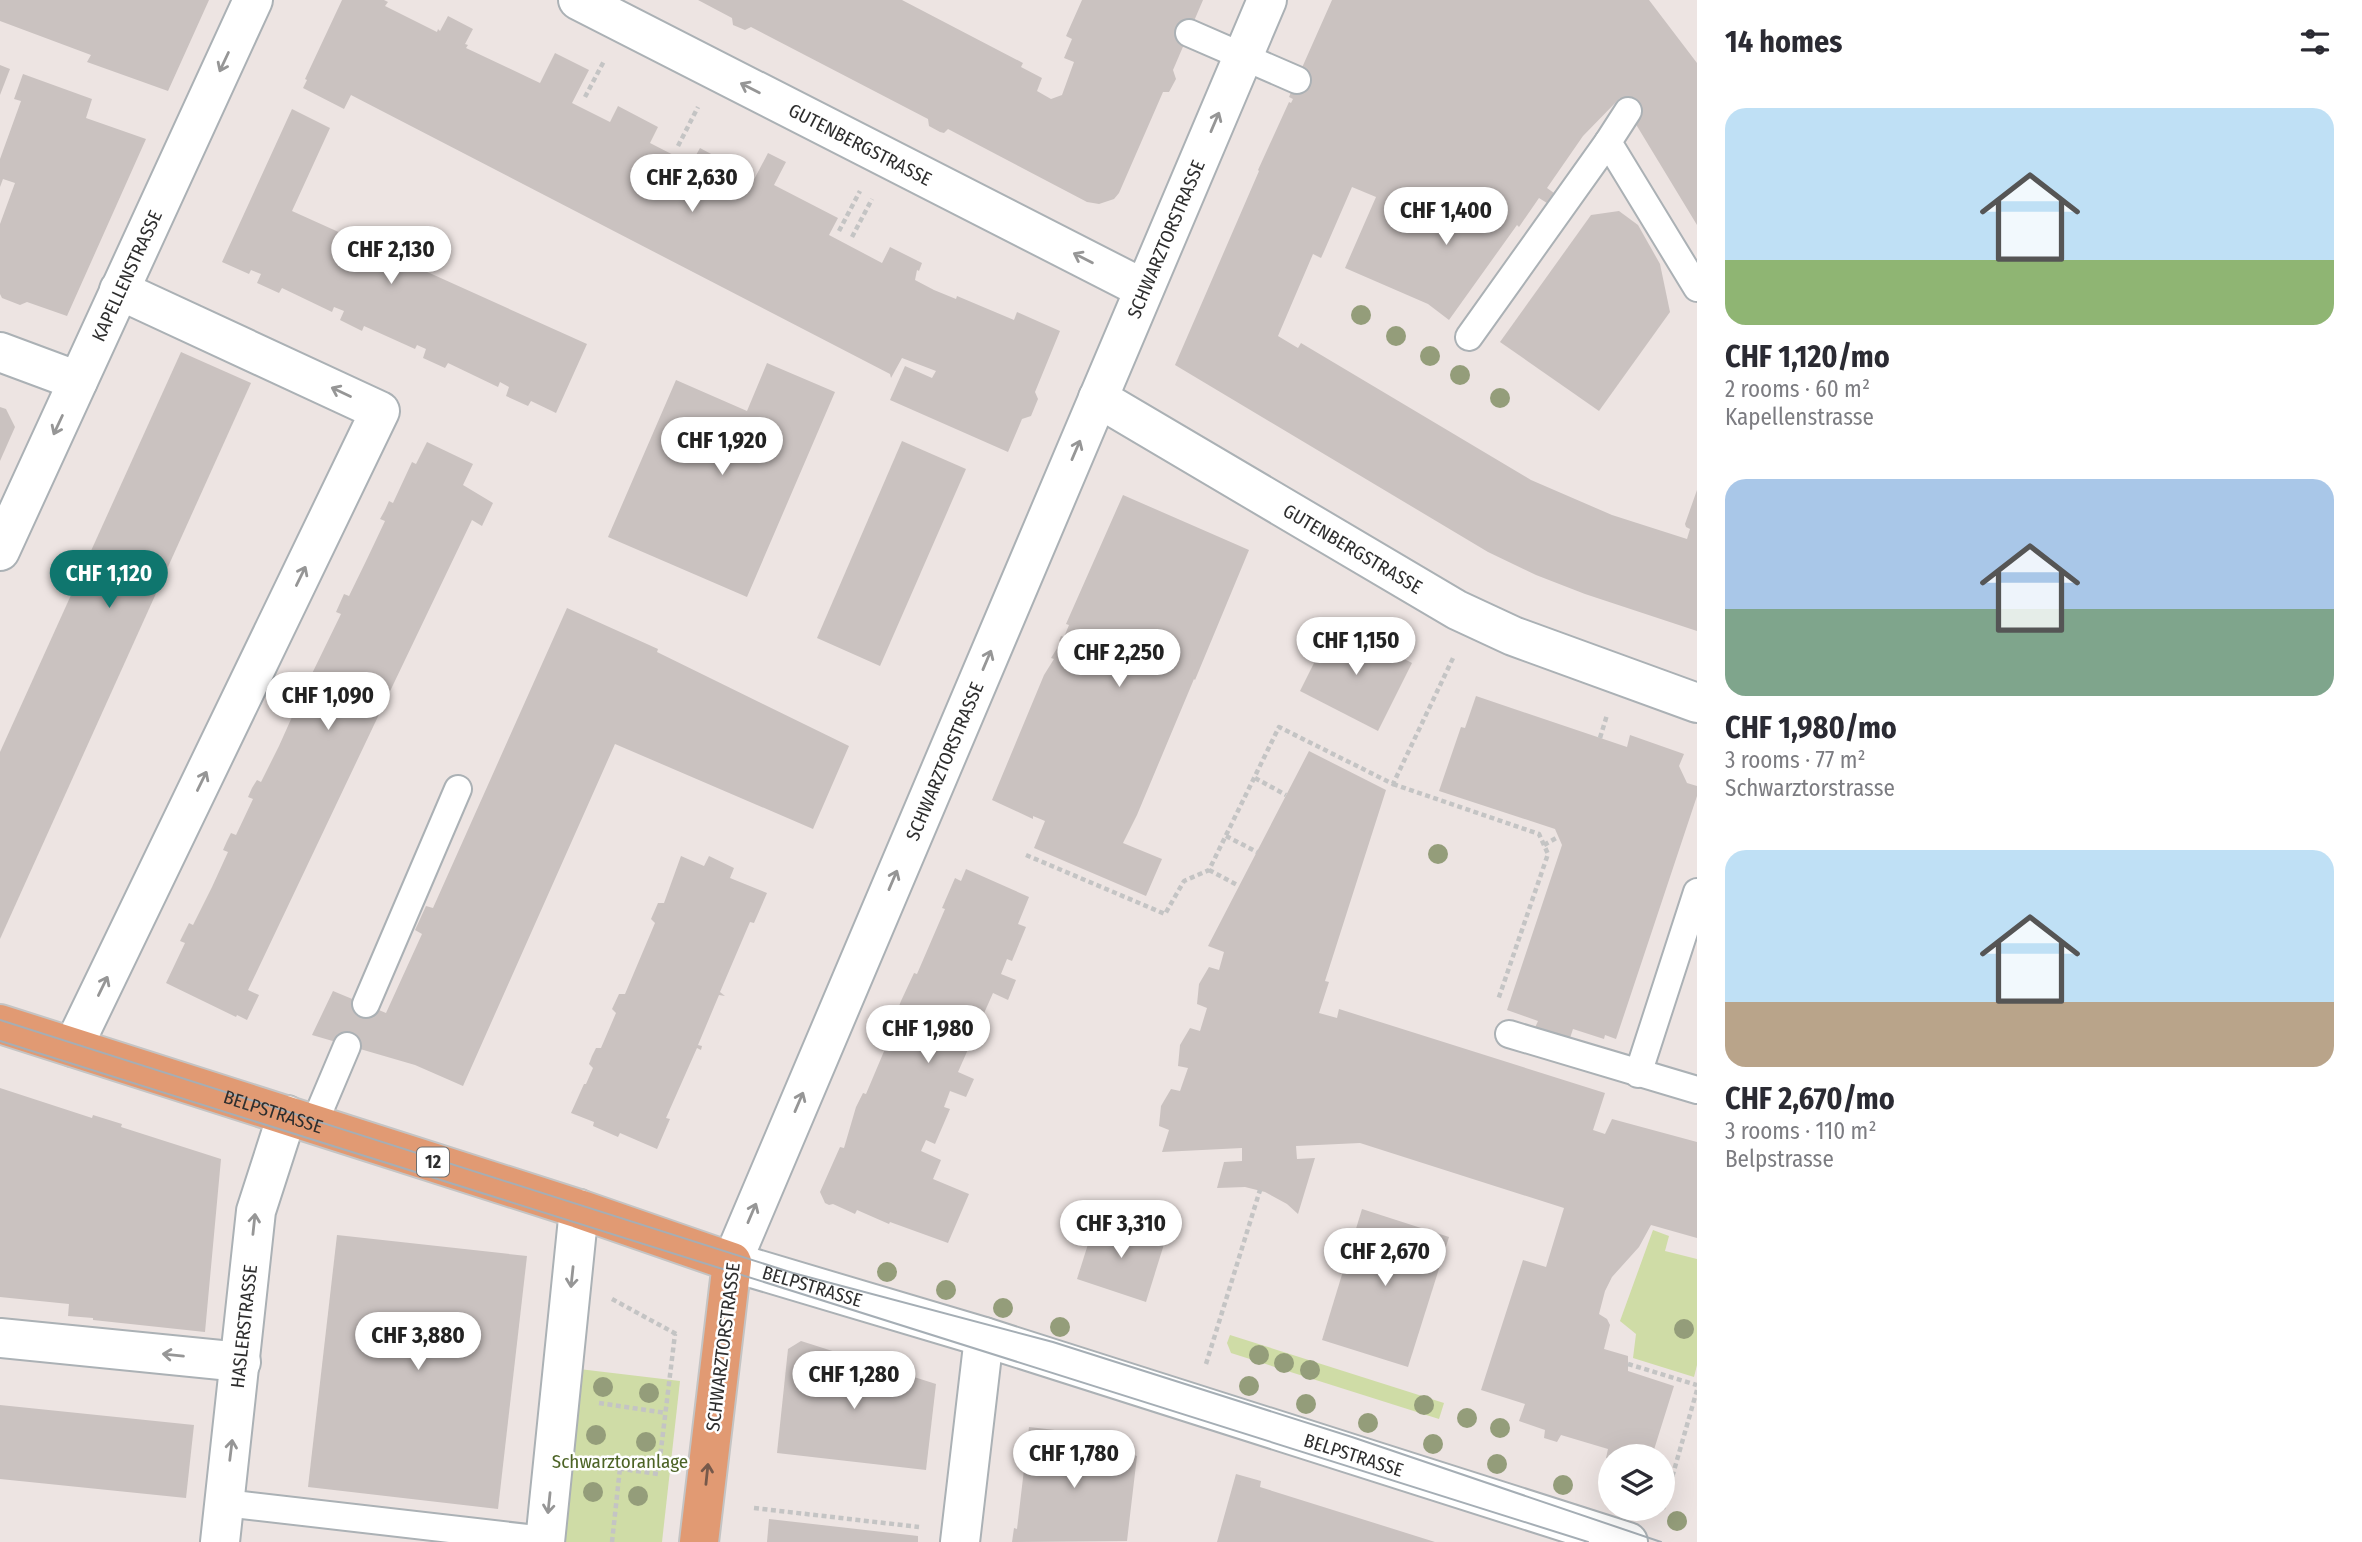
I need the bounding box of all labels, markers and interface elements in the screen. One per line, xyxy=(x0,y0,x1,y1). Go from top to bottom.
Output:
icon: filters xyxy=(2296,23,2334,61)
text: 14 homes xyxy=(1725,24,1842,60)
one-way arrow xyxy=(217,51,230,72)
one-way arrow xyxy=(740,80,760,94)
street label: GUTENBERGSTRASSE xyxy=(785,98,936,190)
one-way arrow xyxy=(1209,112,1222,134)
pin: CHF 2,630 xyxy=(612,154,772,214)
icon: home xyxy=(1967,154,2093,280)
street label: SCHWARZTORSTRASSE xyxy=(1122,156,1209,322)
text: CHF 2,630 xyxy=(646,163,738,191)
pin: CHF 1,400 xyxy=(1366,188,1526,247)
text: CHF 1,400 xyxy=(1400,196,1492,224)
street label: KAPELLENSTRASSE xyxy=(86,206,167,345)
pin: CHF 2,130 xyxy=(311,226,471,286)
text: CHF 2,130 xyxy=(347,235,435,263)
one-way arrow xyxy=(1073,251,1094,265)
text: CHF 1,120/mo xyxy=(1725,339,1890,375)
text: 2 rooms · 60 m² xyxy=(1725,375,1870,403)
one-way arrow xyxy=(331,385,352,398)
text: Kapellenstrasse xyxy=(1725,403,1874,431)
one-way arrow xyxy=(51,414,64,435)
pin: CHF 1,920 xyxy=(642,418,802,477)
text: CHF 1,920 xyxy=(677,426,767,454)
one-way arrow xyxy=(1070,440,1083,462)
street label: GUTENBERGSTRASSE xyxy=(1279,499,1427,599)
icon: home xyxy=(1967,525,2093,651)
pin: CHF 1,120 xyxy=(29,550,189,610)
text: CHF 1,120 xyxy=(66,559,152,587)
one-way arrow xyxy=(294,566,308,587)
pin: CHF 1,150 xyxy=(1276,618,1436,677)
text: CHF 1,150 xyxy=(1312,626,1400,654)
pin: CHF 2,250 xyxy=(1039,630,1199,689)
text: CHF 2,250 xyxy=(1073,638,1165,666)
one-way arrow xyxy=(981,649,994,671)
pin: CHF 1,090 xyxy=(248,672,408,732)
street label: SCHWARZTORSTRASSE xyxy=(901,678,988,844)
text: CHF 1,090 xyxy=(282,681,374,709)
text: CHF 1,980/mo xyxy=(1725,710,1897,746)
text: 3 rooms · 77 m² xyxy=(1725,746,1866,774)
one-way arrow xyxy=(196,771,209,792)
text: Schwarztorstrasse xyxy=(1725,774,1895,802)
one-way arrow xyxy=(888,870,901,892)
icon: home xyxy=(1967,896,2093,1022)
one-way arrow xyxy=(97,976,110,997)
pin: CHF 1,980 xyxy=(848,1006,1008,1065)
text: CHF 1,980 xyxy=(882,1014,974,1042)
text: CHF 2,670/mo xyxy=(1725,1081,1895,1117)
street label: BELPSTRASSE xyxy=(221,1085,326,1138)
one-way arrow xyxy=(793,1092,806,1113)
text: 3 rooms · 110 m² xyxy=(1725,1117,1876,1145)
text: Belpstrasse xyxy=(1725,1145,1834,1173)
road number: 12 xyxy=(417,1148,449,1176)
pin: CHF 3,310 xyxy=(1041,1200,1201,1260)
one-way arrow xyxy=(746,1203,759,1225)
text: CHF 3,310 xyxy=(1076,1209,1166,1237)
one-way arrow xyxy=(248,1213,261,1235)
pin: CHF 2,670 xyxy=(1305,1228,1465,1288)
text: CHF 2,670 xyxy=(1340,1237,1430,1265)
street label: BELPSTRASSE xyxy=(760,1260,865,1312)
street label: SCHWARZTORSTRASSE xyxy=(701,1261,745,1433)
street label: HASLERSTRASSE xyxy=(225,1263,262,1389)
one-way arrow xyxy=(565,1265,578,1287)
pin: CHF 3,880 xyxy=(338,1312,498,1372)
text: CHF 3,880 xyxy=(371,1321,465,1349)
one-way arrow xyxy=(162,1348,184,1361)
pin: CHF 1,280 xyxy=(774,1352,934,1411)
text: CHF 1,280 xyxy=(808,1360,900,1388)
street label: BELPSTRASSE xyxy=(1301,1428,1406,1481)
pin: CHF 1,780 xyxy=(994,1430,1154,1490)
one-way arrow xyxy=(224,1439,237,1462)
text: CHF 1,780 xyxy=(1029,1439,1119,1467)
map controls xyxy=(1598,1444,1675,1521)
button: layers xyxy=(1598,1444,1675,1521)
park label: Schwarztoranlage xyxy=(552,1450,688,1473)
one-way arrow xyxy=(700,1463,713,1486)
one-way arrow xyxy=(542,1491,555,1514)

